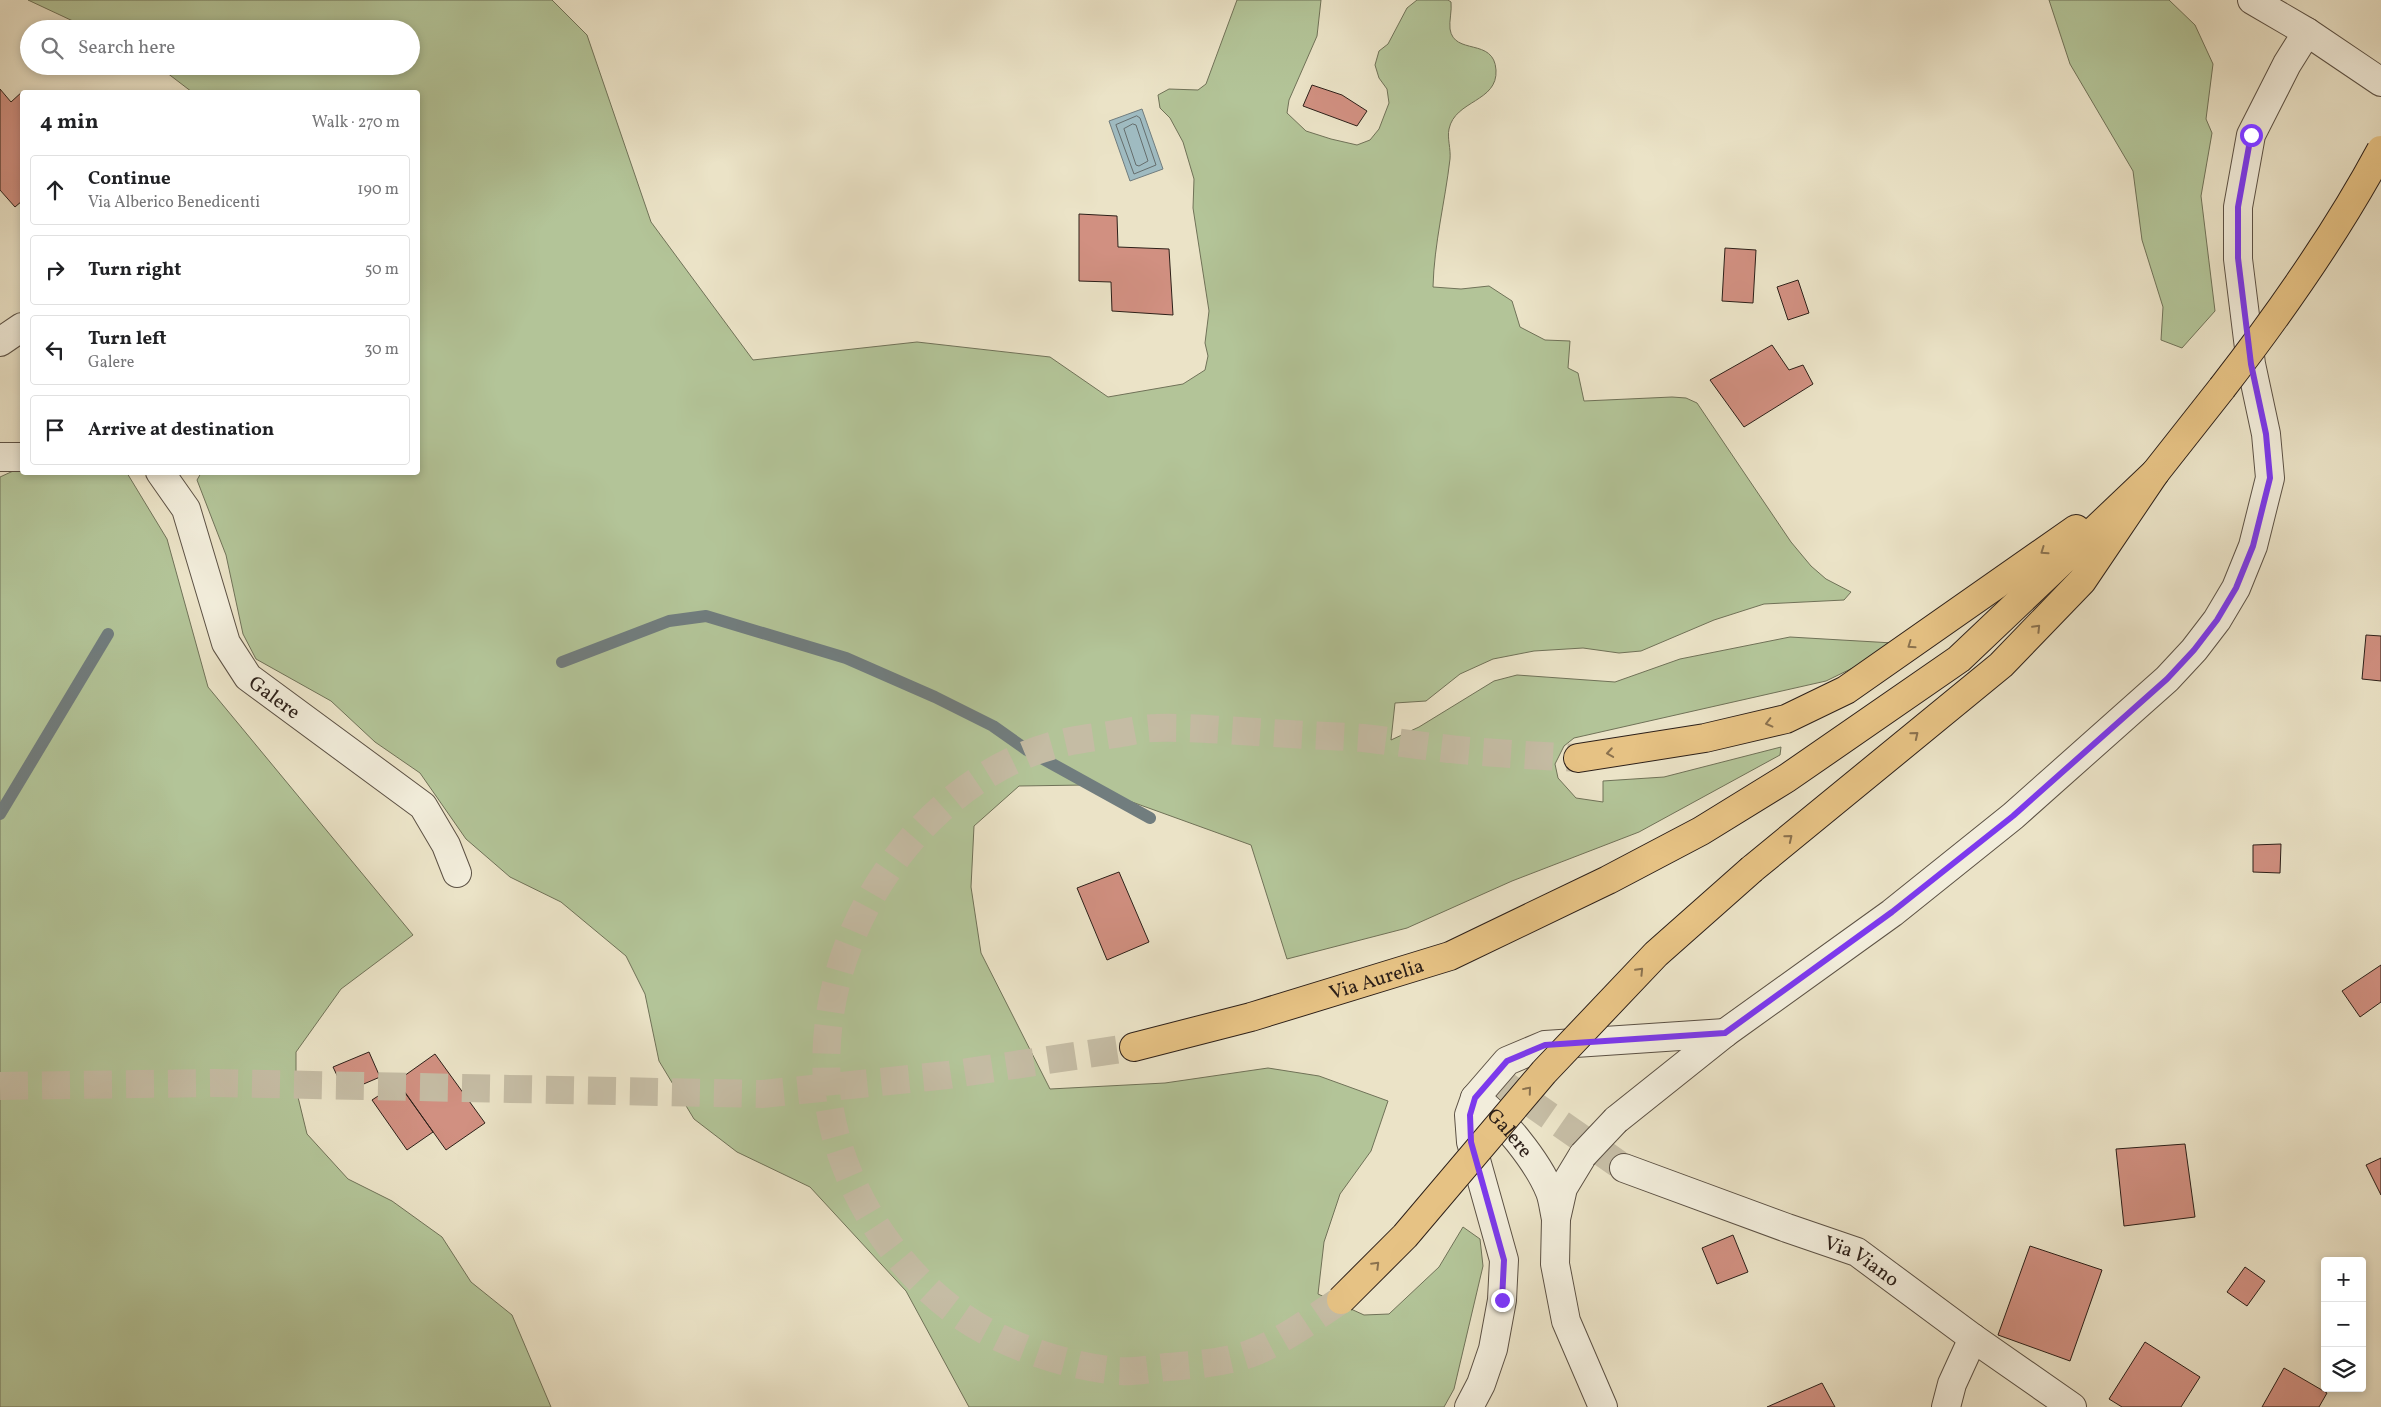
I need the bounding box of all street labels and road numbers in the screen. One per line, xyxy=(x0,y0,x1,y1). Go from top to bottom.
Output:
street label: Galere xyxy=(242,670,305,727)
street label: Via Aurelia xyxy=(1326,953,1428,1008)
street label: Galere xyxy=(1480,1103,1538,1164)
street label: Via Viano xyxy=(1820,1230,1904,1295)

